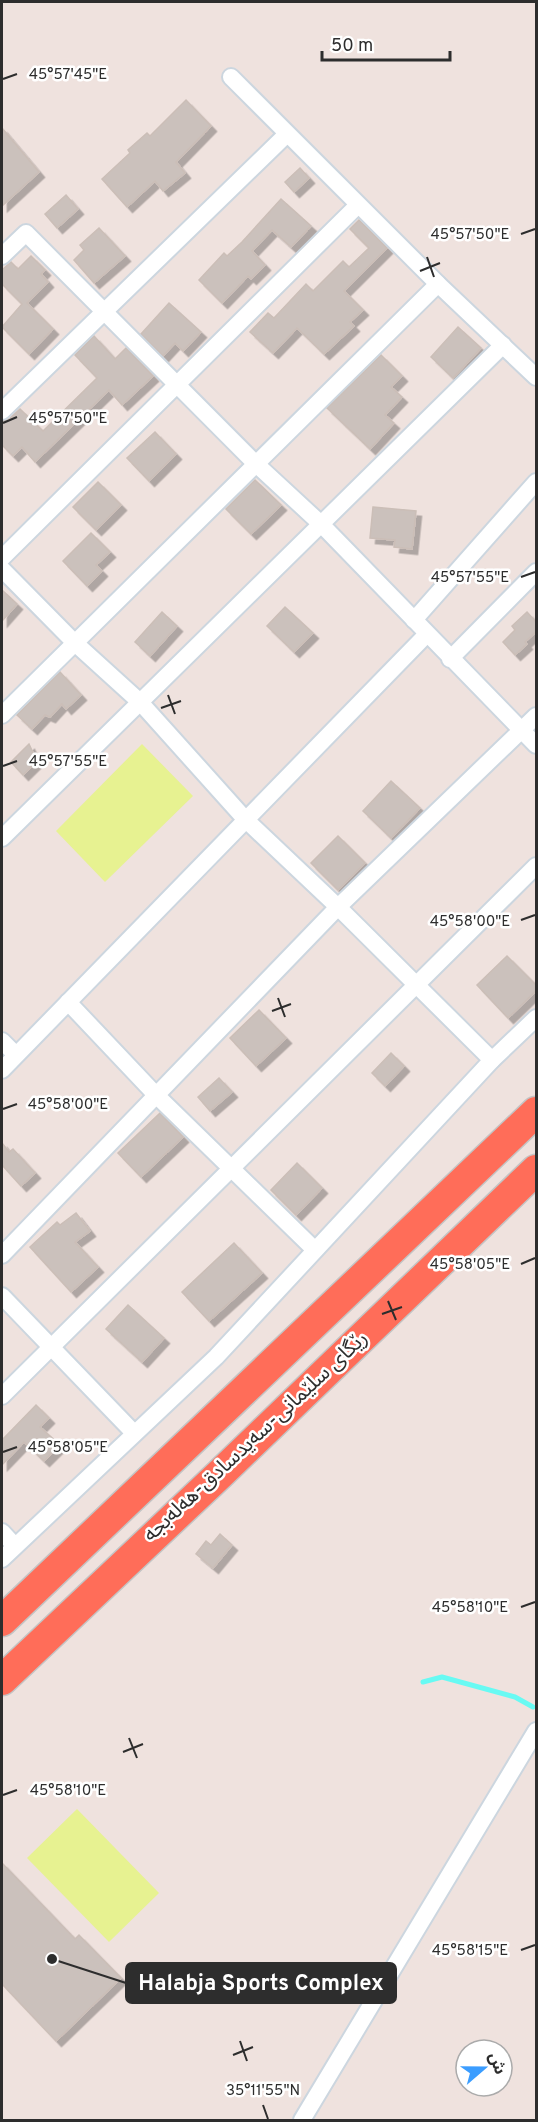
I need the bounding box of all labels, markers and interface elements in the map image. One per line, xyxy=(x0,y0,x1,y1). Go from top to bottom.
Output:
scale bar xyxy=(322,24,450,62)
text: 50 m xyxy=(331,35,373,58)
text: 45°57'45"E xyxy=(29,66,107,85)
text: 45°57'50"E xyxy=(431,226,509,245)
text: 45°57'50"E xyxy=(29,410,107,429)
text: 45°57'55"E xyxy=(431,569,509,588)
text: 45°57'55"E xyxy=(29,753,107,772)
text: 45°58'00"E xyxy=(430,913,510,932)
text: 45°58'00"E xyxy=(28,1096,108,1115)
text: 45°58'05"E xyxy=(430,1256,510,1275)
street label: رێگای سلێمانی-سەیدسادق-هەلەبجە xyxy=(138,1326,374,1548)
text: 45°58'05"E xyxy=(28,1439,108,1458)
text: 45°58'10"E xyxy=(432,1599,508,1618)
text: 45°58'10"E xyxy=(30,1782,106,1801)
text: 45°58'15"E xyxy=(432,1942,508,1961)
callout: Halabja Sports Complex xyxy=(126,1963,396,2003)
text: Halabja Sports Complex xyxy=(138,1971,384,1998)
north arrow xyxy=(454,2038,514,2098)
text: ش xyxy=(483,2050,509,2077)
text: 35°11'55"N xyxy=(226,2082,300,2101)

